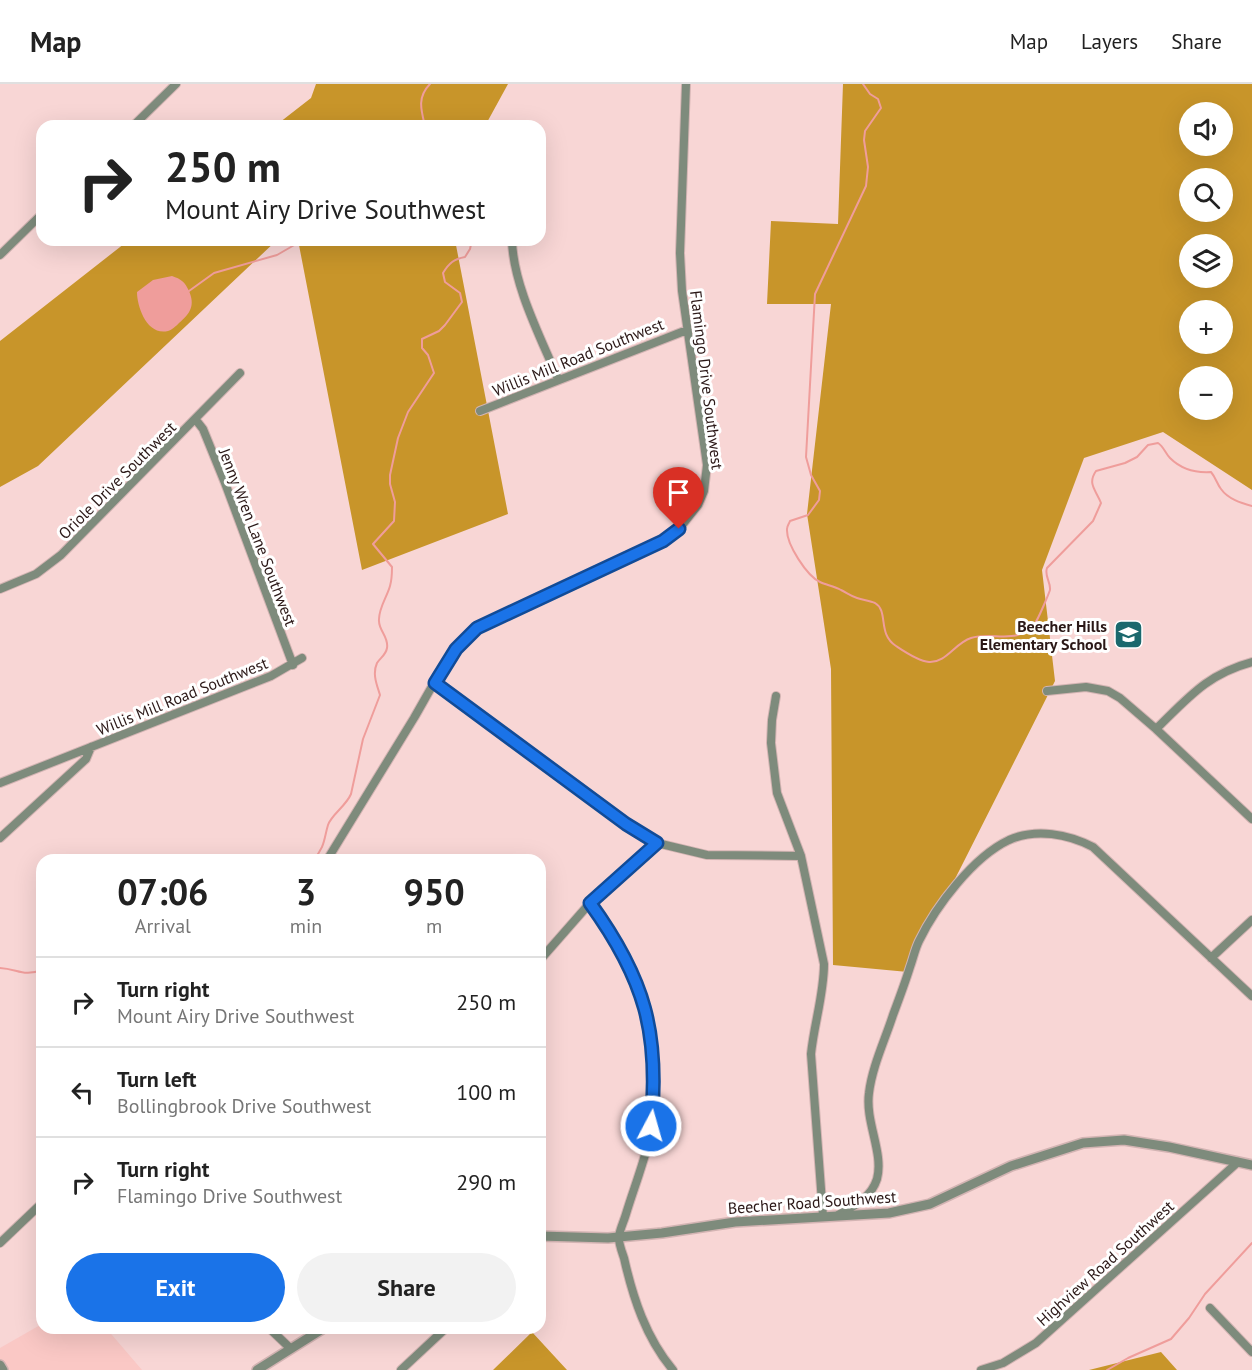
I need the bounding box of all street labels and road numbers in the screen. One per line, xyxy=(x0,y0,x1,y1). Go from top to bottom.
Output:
street label: Flamingo Drive Southwest xyxy=(686,289,728,471)
street label: Willis Mill Road Southwest xyxy=(490,313,667,400)
street label: Oriole Drive Southwest xyxy=(54,417,180,543)
street label: Jenny Wren Lane Southwest xyxy=(214,444,301,629)
street label: Willis Mill Road Southwest xyxy=(94,652,271,739)
street label: Beecher Road Southwest xyxy=(727,1186,898,1218)
street label: Highview Road Southwest xyxy=(1032,1196,1178,1330)

